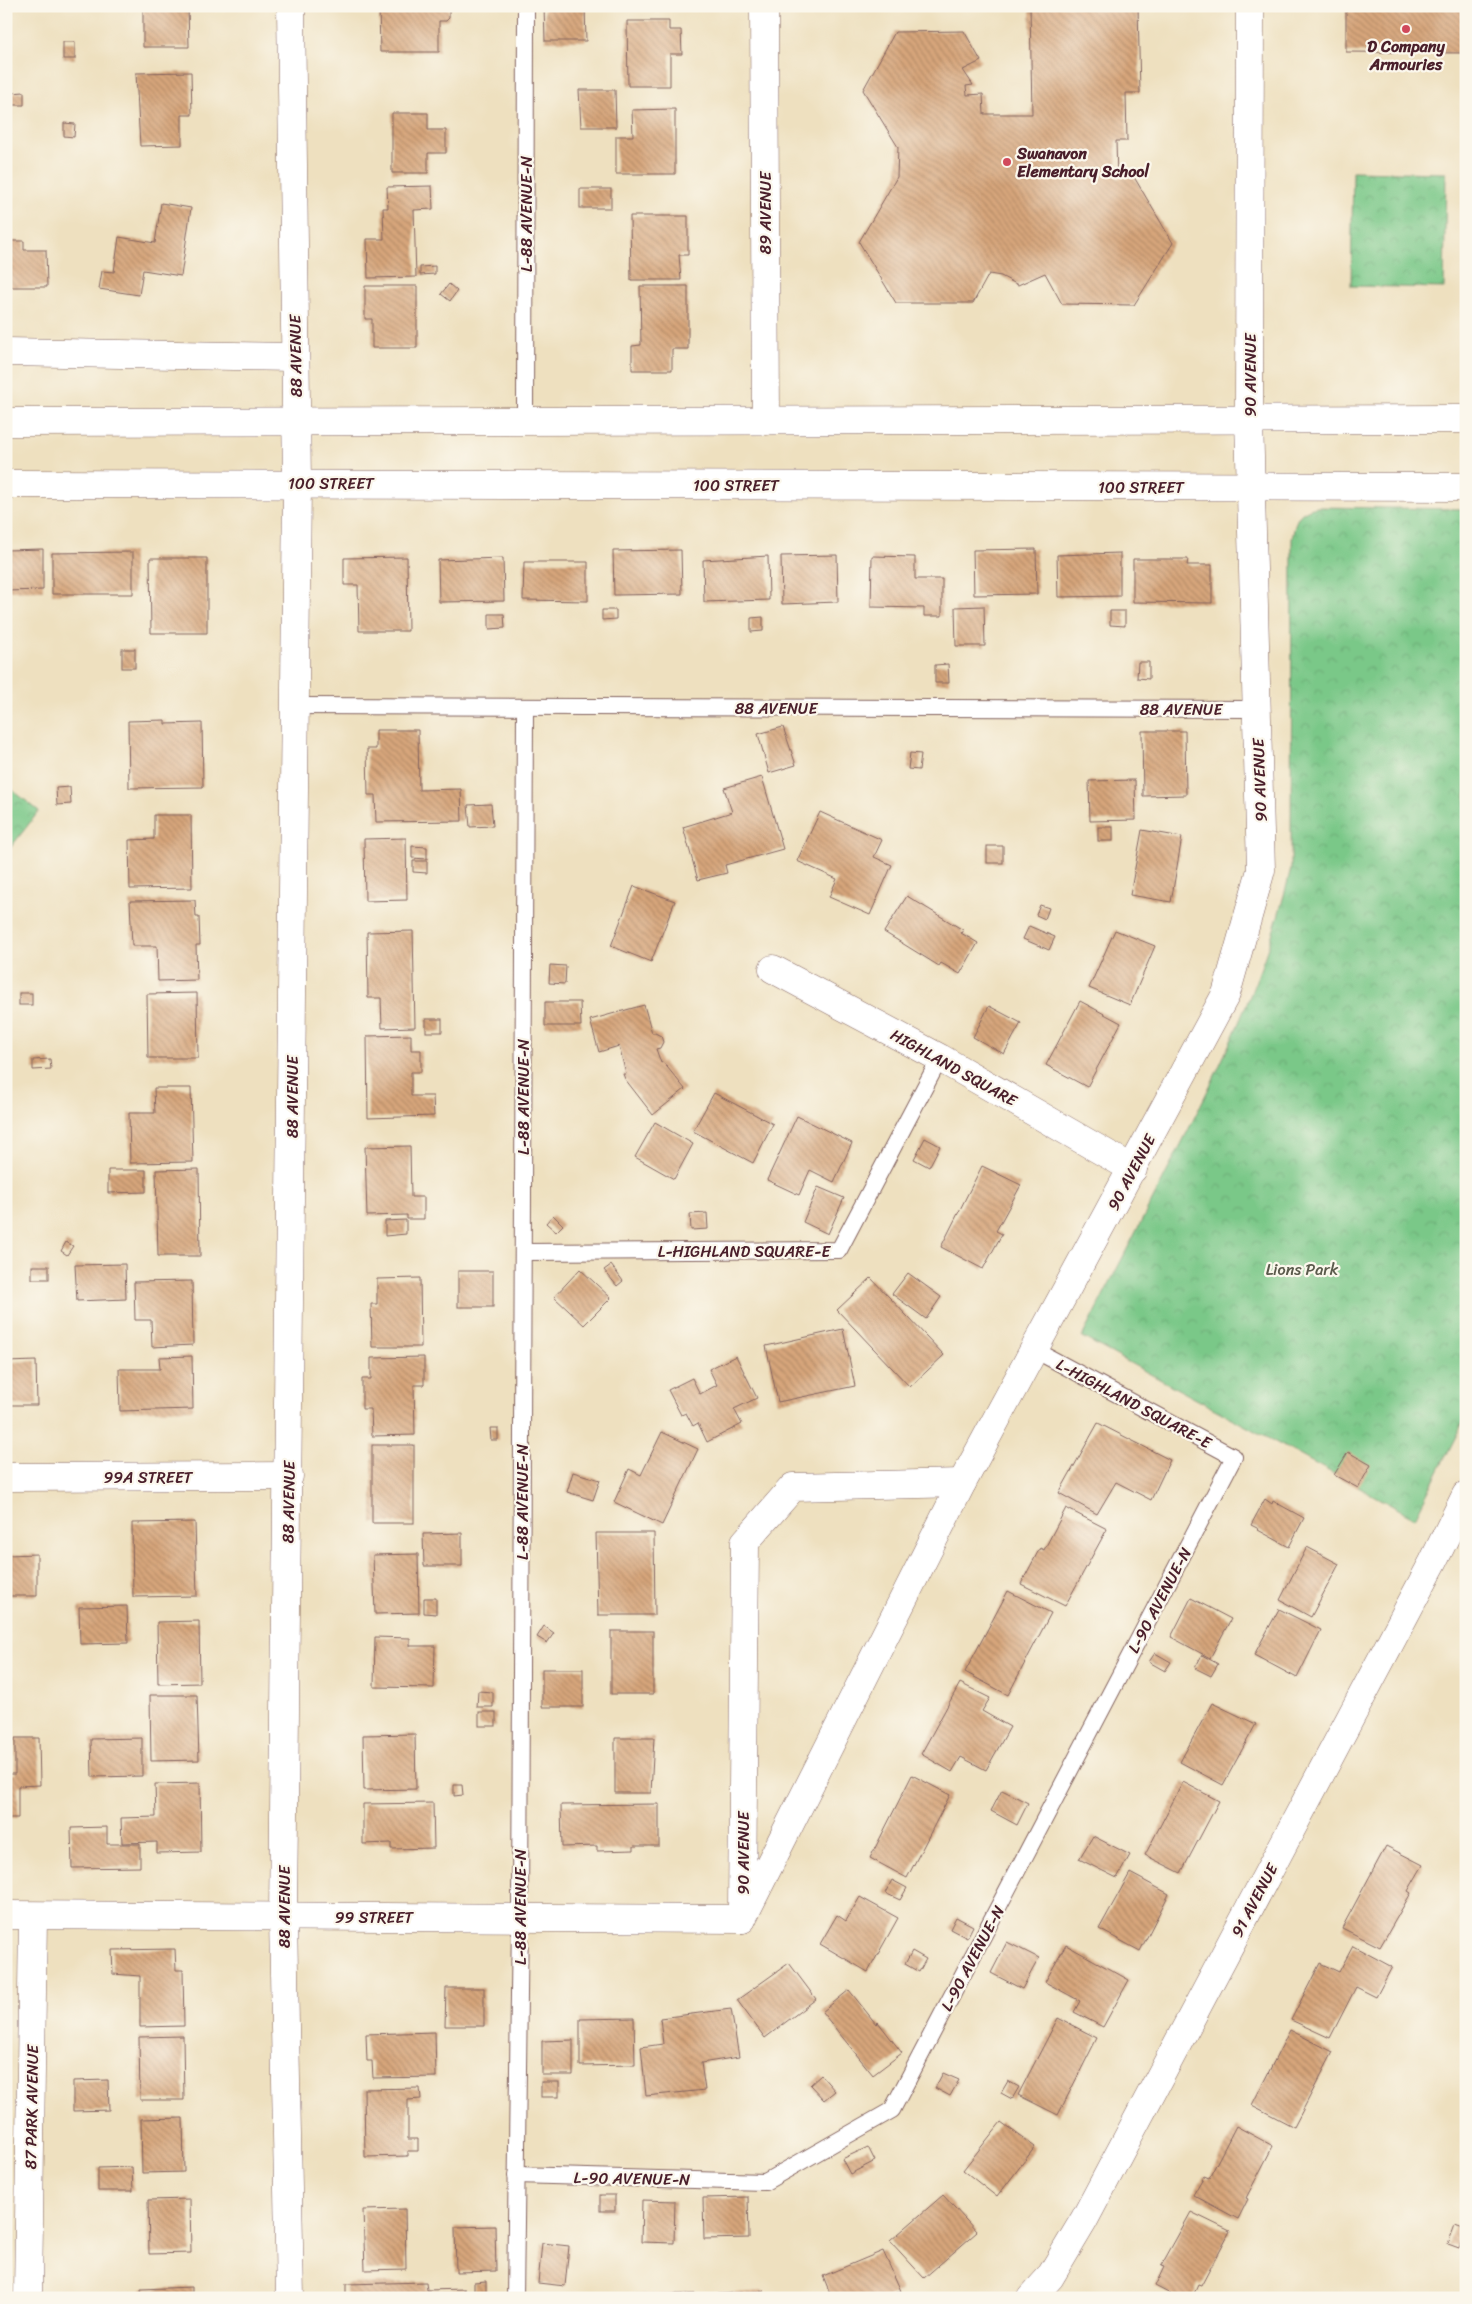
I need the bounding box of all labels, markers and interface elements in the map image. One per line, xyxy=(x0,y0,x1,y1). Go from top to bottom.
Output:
marker: D Company Armouries xyxy=(1400,23,1412,35)
place label: D Company Armouries xyxy=(1367,32,1445,79)
place label: Swanavon Elementary School xyxy=(1016,139,1150,186)
street label: L-88 AVENUE-N xyxy=(512,156,541,272)
marker: Swanavon Elementary School xyxy=(1001,156,1013,168)
street label: 89 AVENUE xyxy=(751,170,780,254)
street label: 88 AVENUE xyxy=(280,313,311,398)
street label: 90 AVENUE xyxy=(1236,332,1265,417)
street label: 100 STREET xyxy=(288,469,375,498)
street label: 100 STREET xyxy=(693,471,780,500)
street label: 100 STREET xyxy=(1098,473,1185,502)
street label: 88 AVENUE xyxy=(735,694,818,723)
street label: 88 AVENUE xyxy=(1140,695,1223,724)
street label: 90 AVENUE xyxy=(1244,737,1275,822)
street label: HIGHLAND SQUARE xyxy=(885,1021,1024,1115)
street label: L-88 AVENUE-N xyxy=(509,1039,538,1155)
street label: 88 AVENUE xyxy=(278,1055,307,1138)
street label: 90 AVENUE xyxy=(1099,1128,1164,1216)
street label: L-HIGHLAND SQUARE-E xyxy=(658,1237,831,1266)
park label: Lions Park xyxy=(1266,1255,1339,1284)
street label: L-HIGHLAND SQUARE-E xyxy=(1051,1350,1218,1457)
street label: L-88 AVENUE-N xyxy=(508,1444,537,1560)
street label: 88 AVENUE xyxy=(273,1459,304,1544)
street label: 99A STREET xyxy=(103,1463,194,1492)
street label: L-90 AVENUE-N xyxy=(1119,1542,1200,1659)
street label: 90 AVENUE xyxy=(729,1810,758,1895)
street label: L-88 AVENUE-N xyxy=(506,1849,535,1965)
street label: 91 AVENUE xyxy=(1223,1857,1287,1942)
street label: 88 AVENUE xyxy=(270,1865,299,1948)
street label: L-90 AVENUE-N xyxy=(932,1900,1013,2017)
street label: 99 STREET xyxy=(335,1903,414,1932)
street label: 87 PARK AVENUE xyxy=(16,2043,47,2170)
street label: L-90 AVENUE-N xyxy=(573,2163,691,2194)

